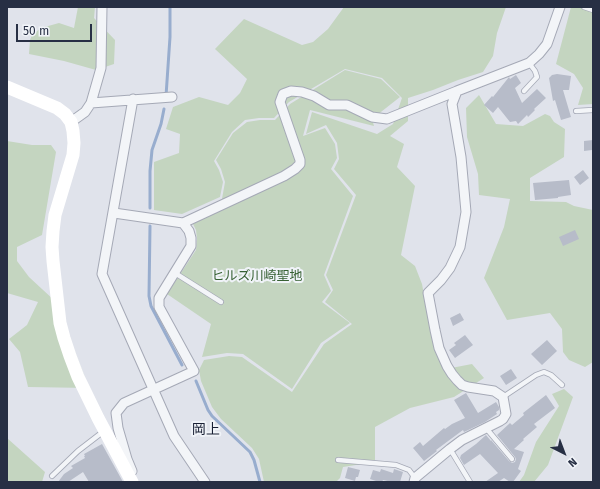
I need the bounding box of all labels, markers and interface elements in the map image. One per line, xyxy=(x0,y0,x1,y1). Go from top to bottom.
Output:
scale bar xyxy=(18,16,94,42)
text: 50 m xyxy=(23,24,49,38)
park label: ヒルズ川崎聖地 xyxy=(212,268,302,284)
district label: 岡上 xyxy=(192,422,220,438)
north arrow xyxy=(544,433,584,473)
text: N xyxy=(565,455,579,470)

